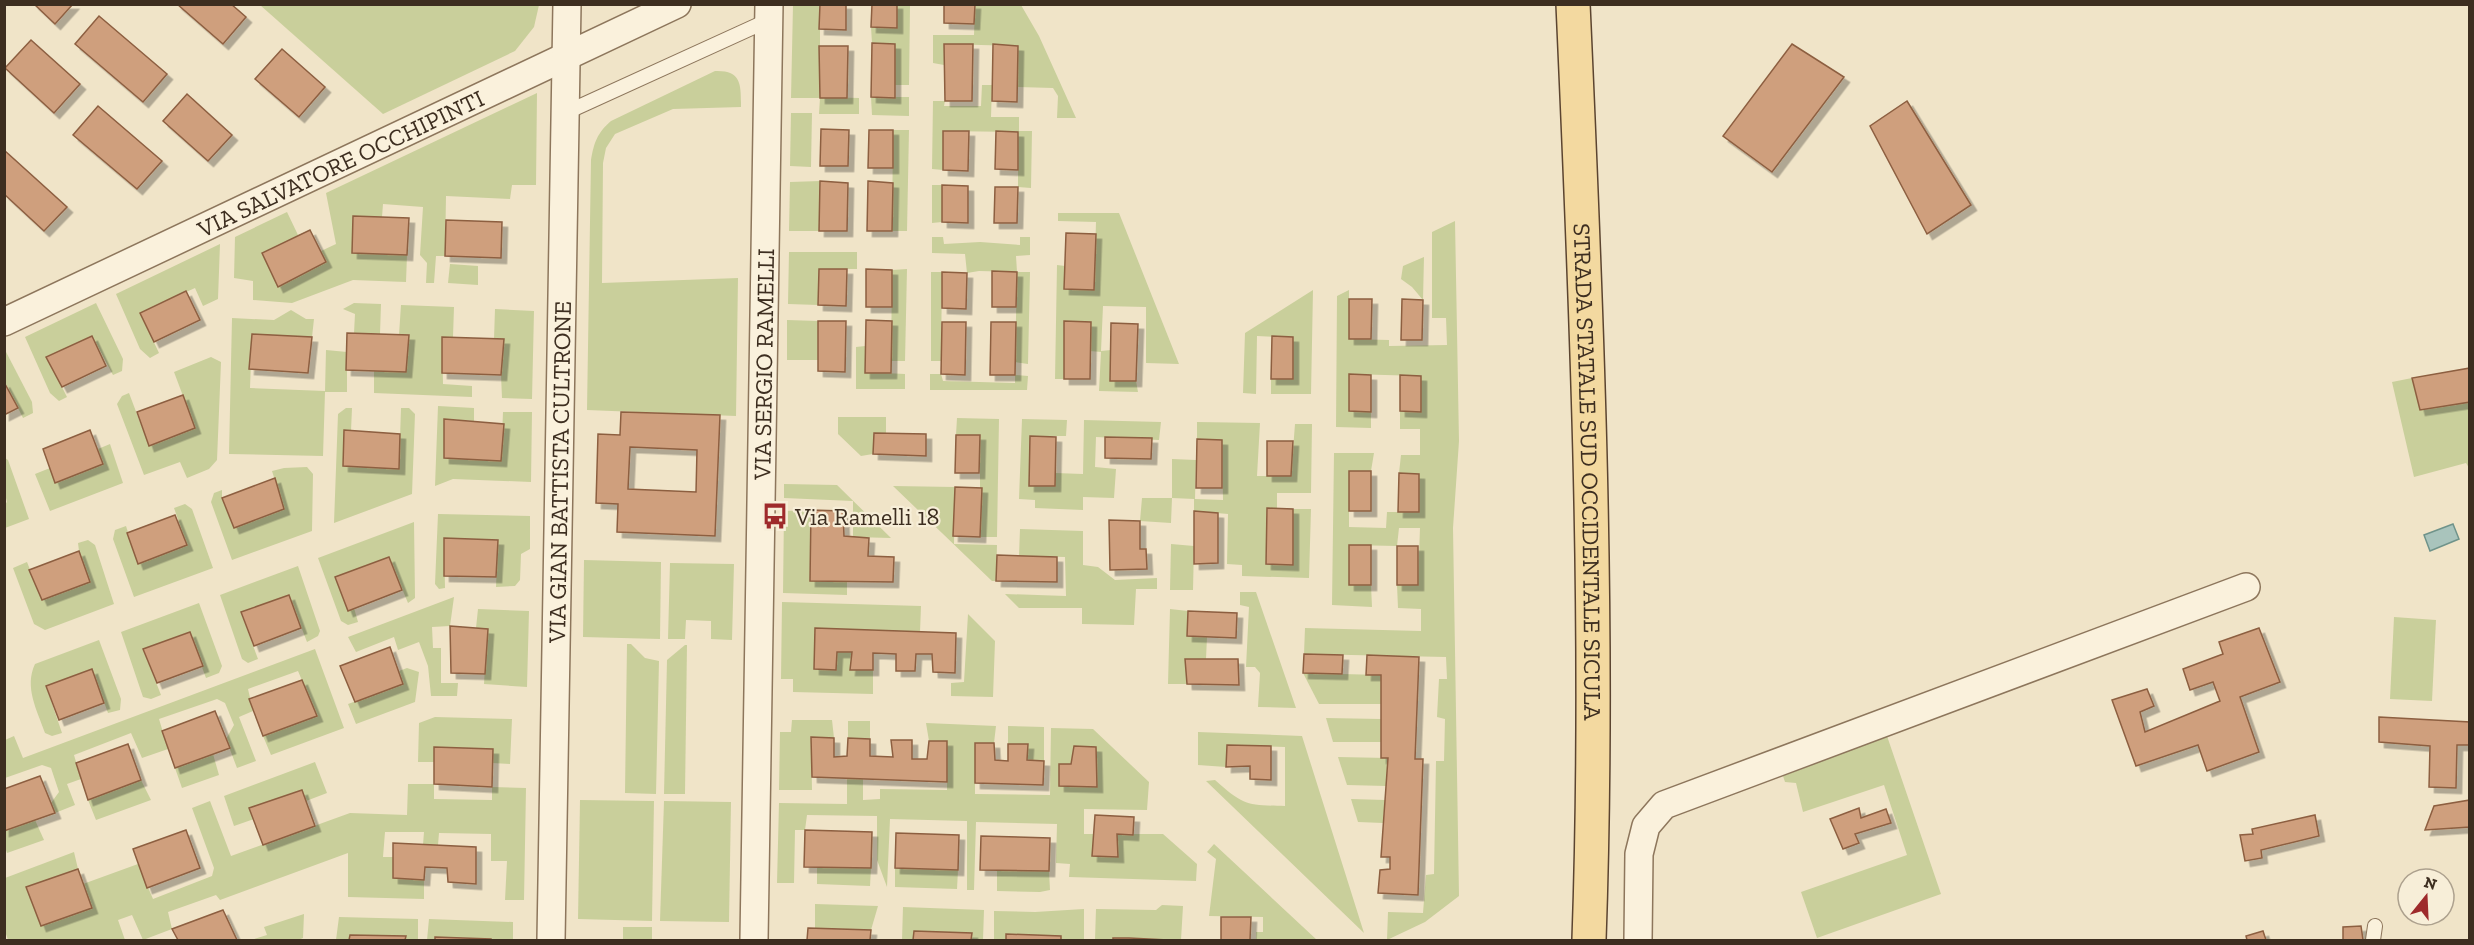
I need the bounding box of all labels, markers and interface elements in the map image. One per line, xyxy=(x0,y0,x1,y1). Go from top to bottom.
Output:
street label: VIA SALVATORE OCCHIPINTI xyxy=(192,83,488,244)
street label: STRADA STATALE SUD OCCIDENTALE SICULA xyxy=(1568,222,1608,721)
street label: VIA SERGIO RAMELLI xyxy=(747,248,780,481)
street label: VIA GIAN BATTISTA CULTRONE xyxy=(542,301,576,644)
bus stop icon: Via Ramelli 18 xyxy=(760,501,790,531)
place label: Via Ramelli 18 xyxy=(794,502,939,531)
north arrow xyxy=(2396,867,2456,927)
text: N xyxy=(2422,872,2439,894)

